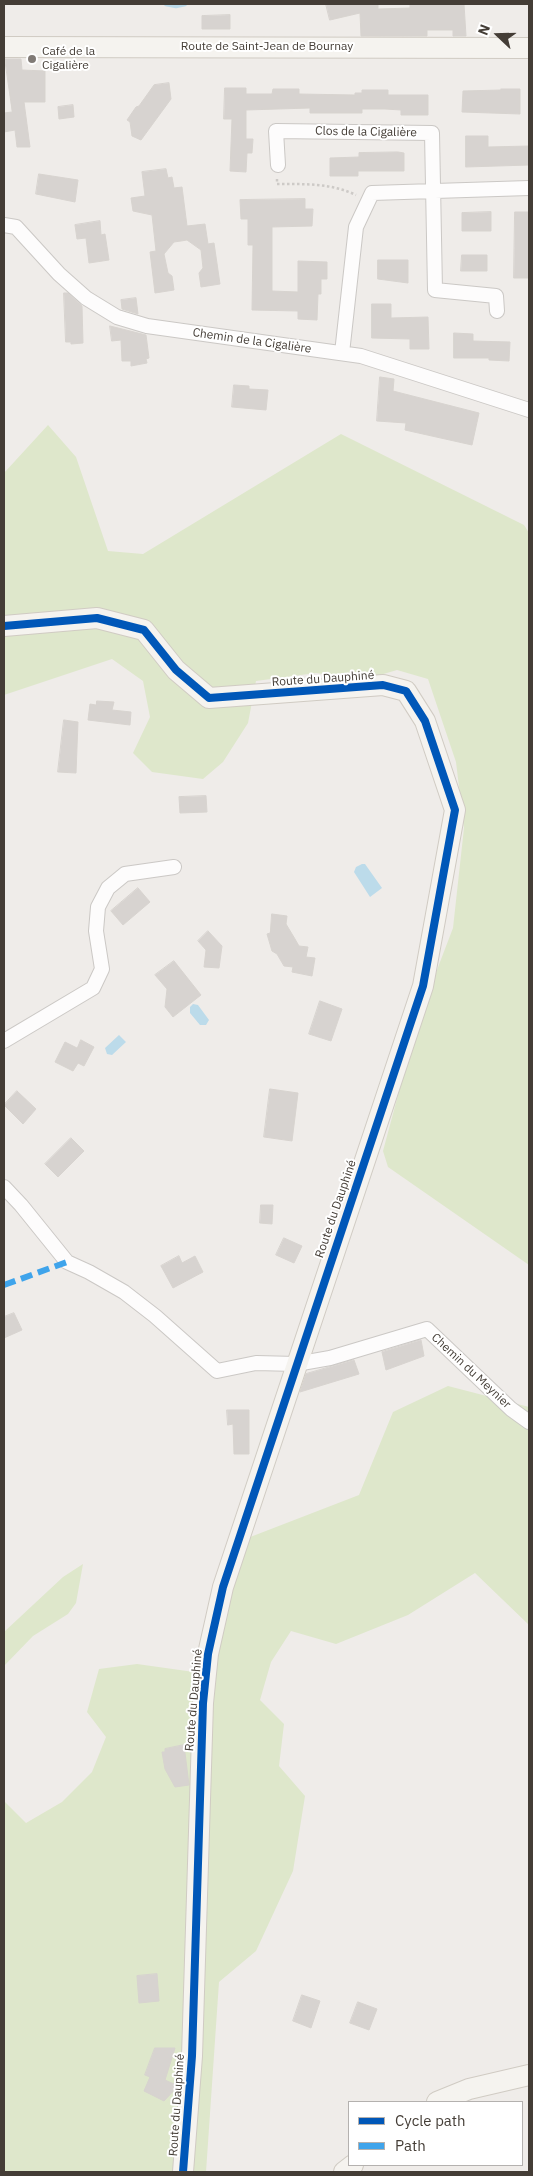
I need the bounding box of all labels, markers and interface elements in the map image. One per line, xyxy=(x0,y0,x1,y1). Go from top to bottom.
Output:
north arrow xyxy=(473,10,523,60)
text: N xyxy=(474,22,494,38)
street label: Route de Saint-Jean de Bournay xyxy=(181,40,353,54)
place label: Café de la Cigalière xyxy=(42,45,95,73)
marker: Café de la Cigalière xyxy=(26,53,38,65)
street label: Clos de la Cigalière xyxy=(315,124,417,140)
street label: Chemin de la Cigalière xyxy=(192,326,312,356)
street label: Route du Dauphiné xyxy=(271,668,375,690)
street label: Route du Dauphiné xyxy=(312,1158,360,1260)
street label: Chemin du Meynier xyxy=(428,1330,514,1412)
street label: Route du Dauphiné xyxy=(182,1648,206,1752)
street label: Route du Dauphiné xyxy=(166,2053,188,2157)
legend xyxy=(348,2101,523,2166)
text: Cycle path xyxy=(395,2111,466,2130)
text: Path xyxy=(395,2136,426,2155)

